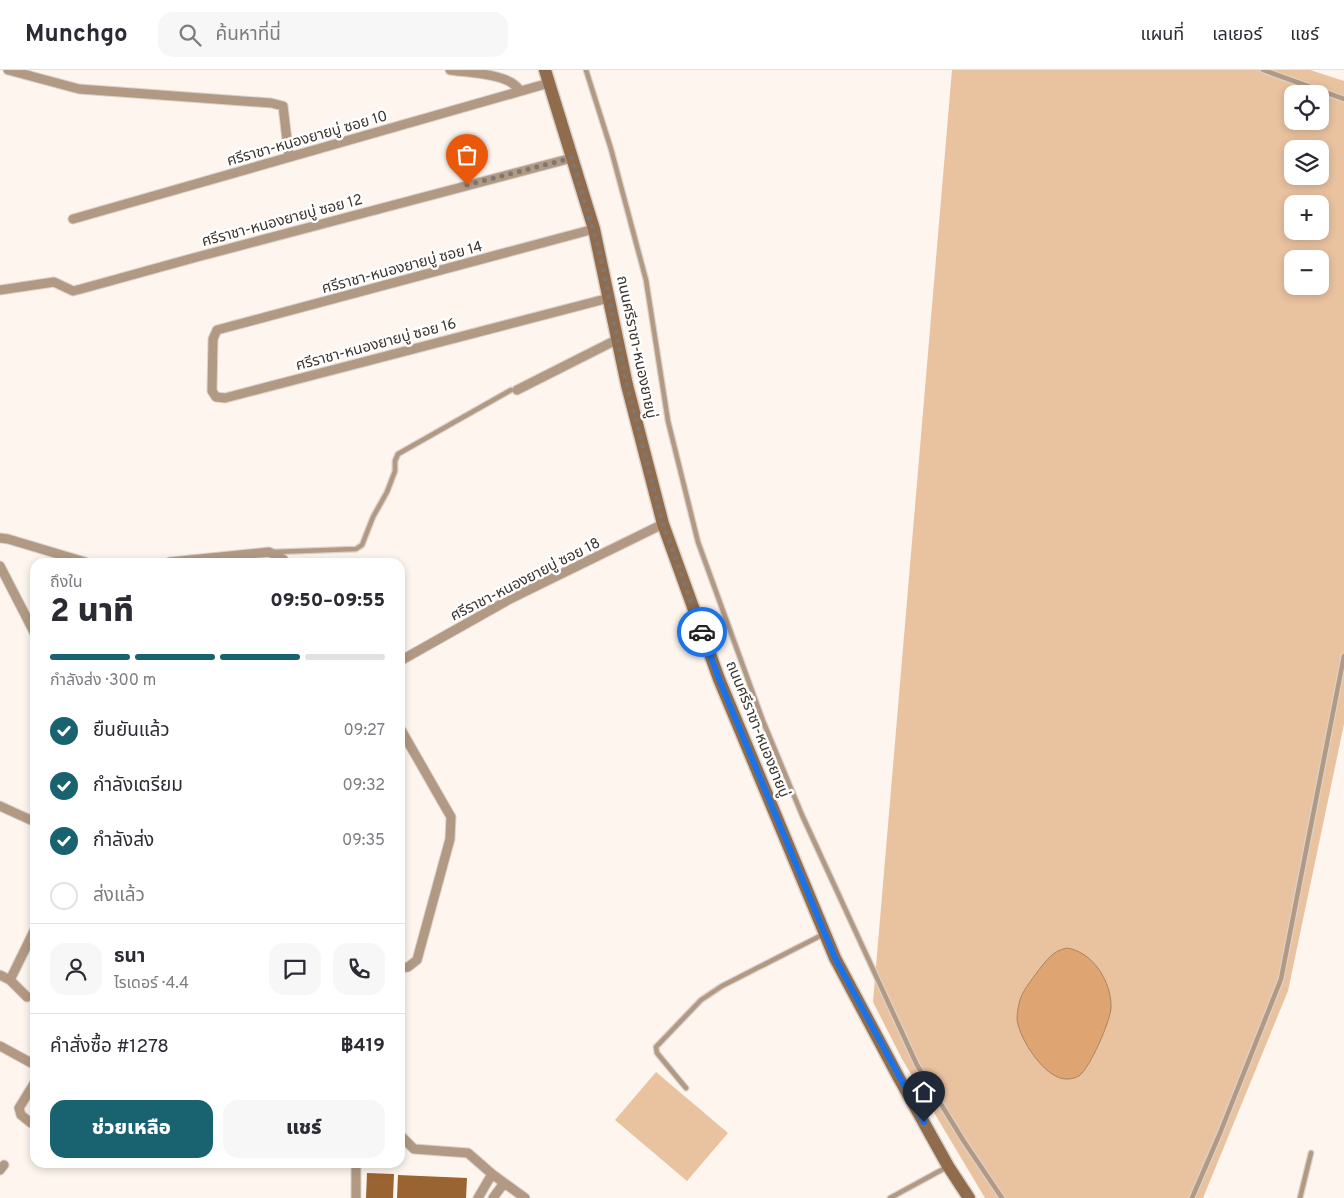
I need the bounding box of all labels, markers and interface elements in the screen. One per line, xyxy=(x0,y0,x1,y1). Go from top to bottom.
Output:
search box xyxy=(158,12,508,57)
text: Munchgo xyxy=(25,20,128,50)
icon: search xyxy=(176,21,204,49)
text: ค้นหาที่นี่ xyxy=(216,23,281,47)
text: แผนที่ xyxy=(1140,24,1184,47)
text: เลเยอร์ xyxy=(1212,24,1262,47)
text: แชร์ xyxy=(1290,24,1319,47)
map controls xyxy=(1284,85,1329,295)
button: locate xyxy=(1284,85,1329,130)
street label: ศรีราชา-หนองยายบู่ ซอย 10 xyxy=(225,106,390,171)
pin xyxy=(446,134,488,185)
button: layers xyxy=(1284,140,1329,185)
icon: bag xyxy=(453,141,481,169)
street label: ศรีราชา-หนองยายบู่ ซอย 12 xyxy=(200,190,365,252)
button: + xyxy=(1284,195,1329,240)
street label: ศรีราชา-หนองยายบู่ ซอย 14 xyxy=(320,237,485,299)
button: − xyxy=(1284,250,1329,295)
street label: ถนนศรีราชา-หนองยายบู่ xyxy=(611,274,661,420)
street label: ศรีราชา-หนองยายบู่ ซอย 16 xyxy=(294,314,459,376)
street label: ศรีราชา-หนองยายบู่ ซอย 18 xyxy=(447,533,604,626)
text: ถึงใน xyxy=(50,573,83,593)
text: 09:50–09:55 xyxy=(270,589,385,613)
text: 2 นาที xyxy=(50,593,134,633)
courier xyxy=(677,607,727,657)
icon: car xyxy=(688,618,716,646)
street label: ถนนศรีราชา-หนองยายบู่ xyxy=(721,658,794,801)
text: กำลังส่ง · 300 m xyxy=(50,671,156,691)
icon: check xyxy=(50,717,78,745)
text: ยืนยันแล้ว xyxy=(93,719,170,743)
text: 09:27 xyxy=(344,721,385,741)
icon: check xyxy=(50,772,78,800)
text: กำลังเตรียม xyxy=(93,774,183,798)
text: 09:32 xyxy=(342,776,385,796)
icon: check xyxy=(50,827,78,855)
text: กำลังส่ง xyxy=(93,829,154,853)
text: 09:35 xyxy=(342,831,385,851)
text: ส่งแล้ว xyxy=(93,884,145,908)
button: person xyxy=(50,943,102,995)
button: chat xyxy=(269,943,321,995)
button: phone xyxy=(333,943,385,995)
text: ธนา xyxy=(114,945,145,969)
text: ไรเดอร์ · 4.4 xyxy=(114,974,189,994)
text: ฿419 xyxy=(340,1034,385,1058)
text: คำสั่งซื้อ #1278 xyxy=(50,1035,169,1059)
pin xyxy=(903,1071,945,1122)
icon: home xyxy=(910,1078,938,1106)
button: ช่วยเหลือ xyxy=(50,1100,213,1158)
button: แชร์ xyxy=(223,1100,385,1158)

